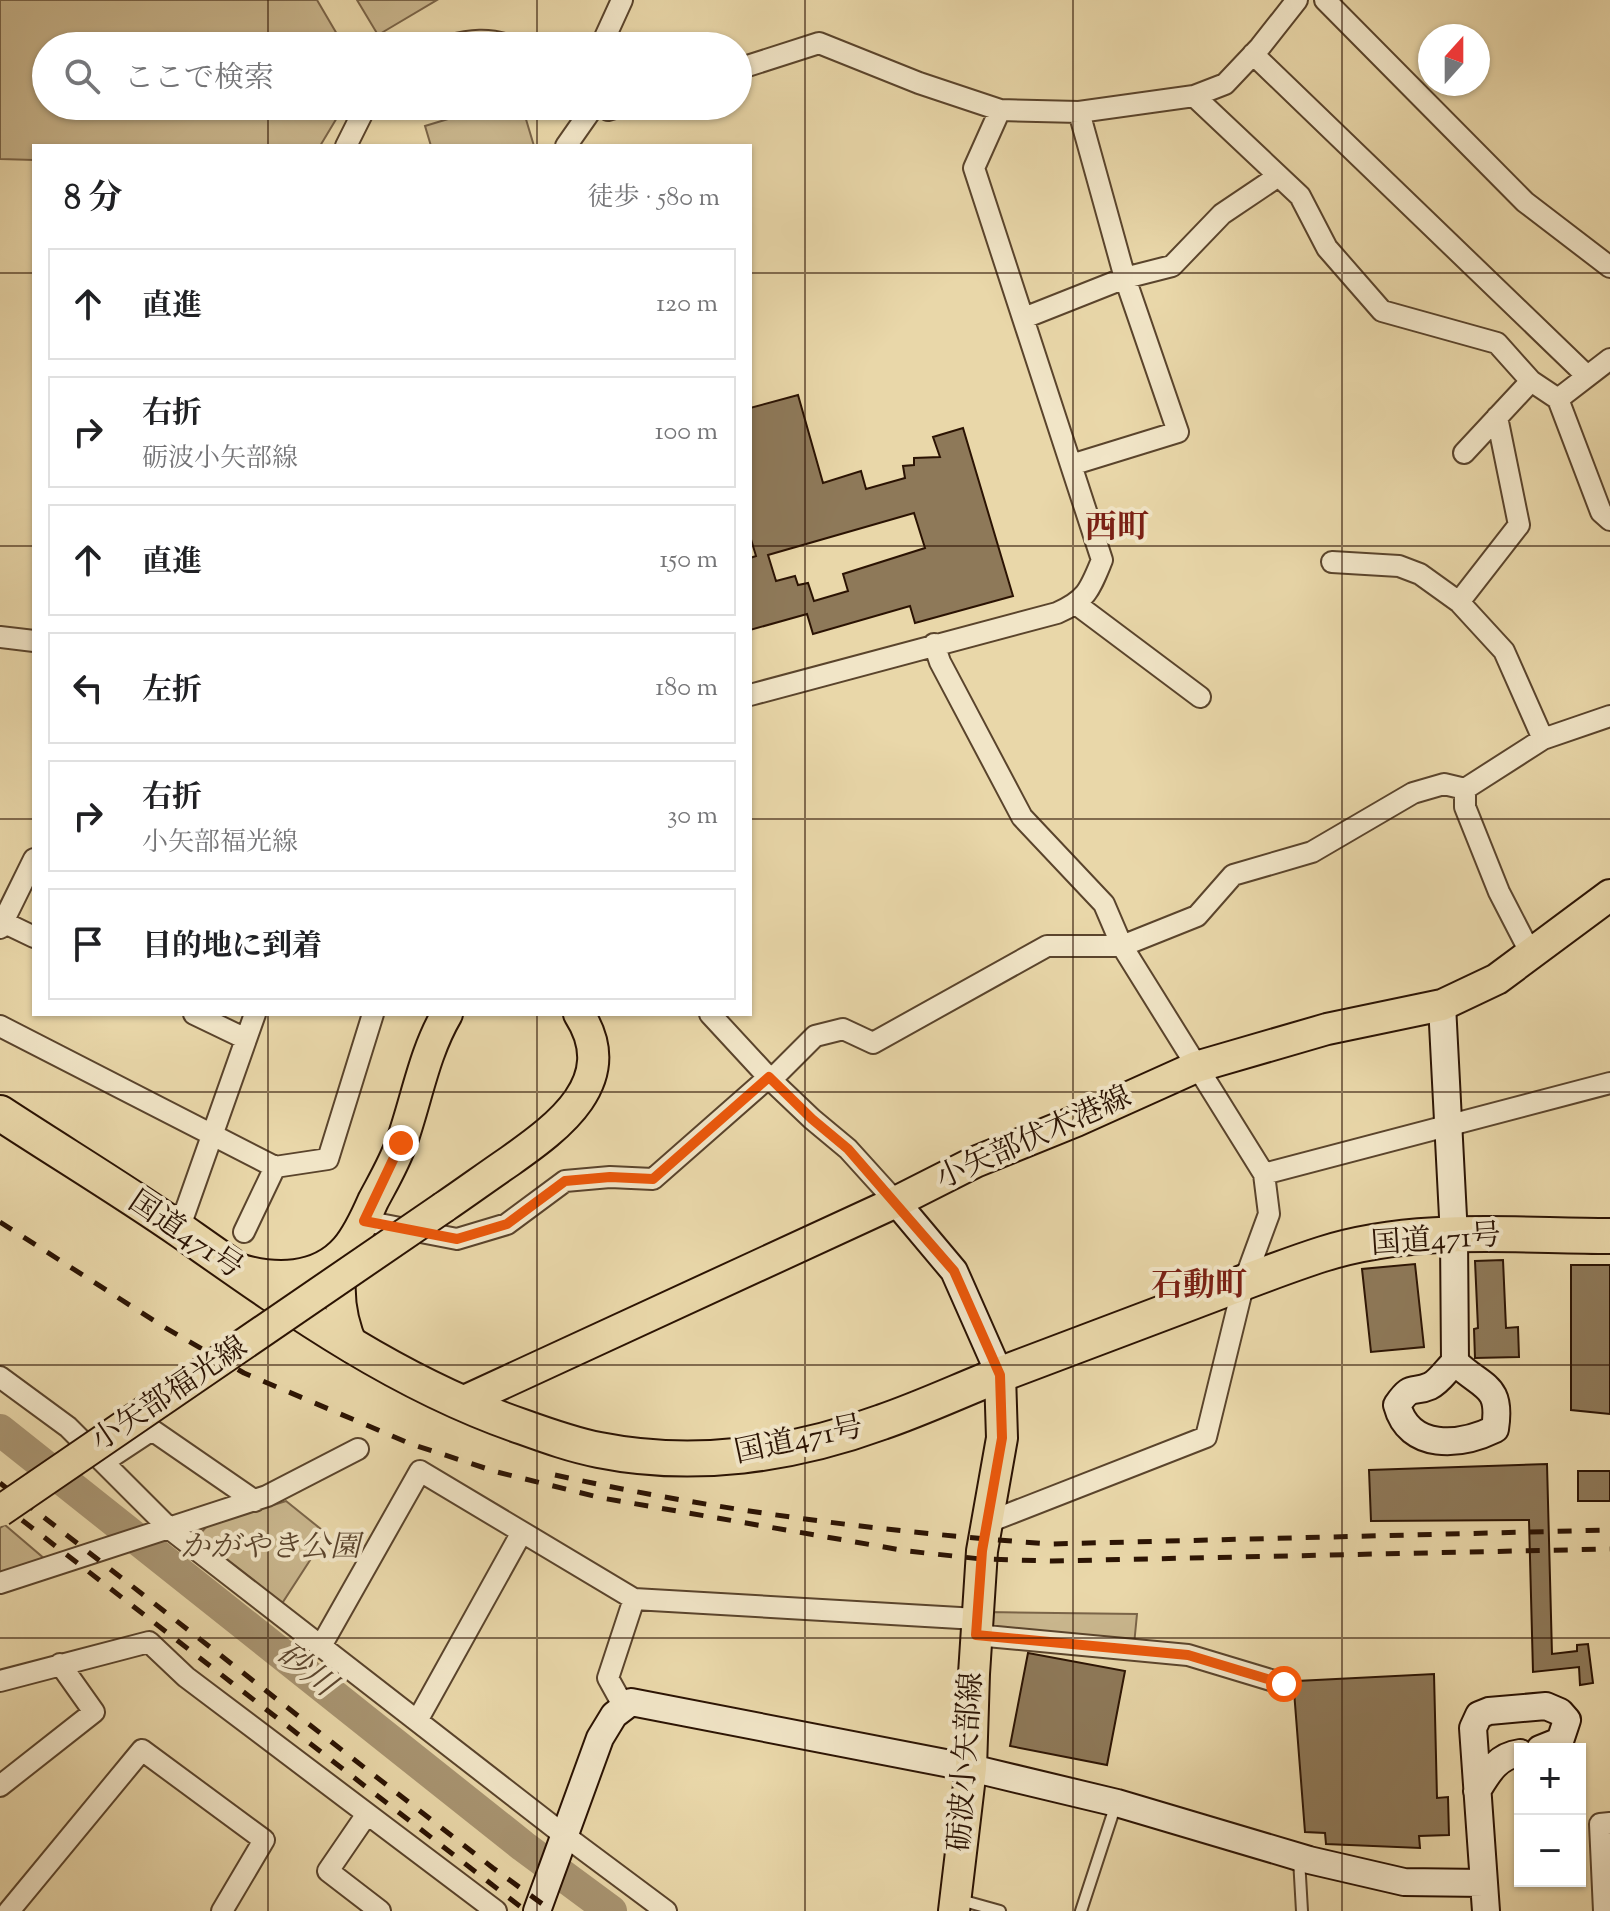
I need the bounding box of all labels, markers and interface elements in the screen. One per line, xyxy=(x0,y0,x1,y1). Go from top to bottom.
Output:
north arrow xyxy=(1418,24,1490,96)
search box xyxy=(32,32,752,120)
icon: search xyxy=(60,54,104,98)
text: ここで検索 xyxy=(124,58,274,101)
text: 8 分 xyxy=(64,175,122,224)
text: 徒歩 · 580 m xyxy=(588,180,720,217)
icon: ahead xyxy=(66,282,110,326)
text: 直進 xyxy=(142,286,202,329)
text: 120 m xyxy=(656,286,718,323)
text: 右折 xyxy=(142,393,202,436)
icon: right xyxy=(66,410,110,454)
text: 100 m xyxy=(655,414,718,451)
text: 砺波小矢部線 xyxy=(142,441,298,478)
district label: 西町 xyxy=(1085,506,1149,552)
icon: ahead xyxy=(66,538,110,582)
text: 直進 xyxy=(142,542,202,585)
text: 150 m xyxy=(659,542,718,579)
icon: left xyxy=(66,666,110,710)
text: 左折 xyxy=(142,670,202,713)
text: 180 m xyxy=(655,670,718,707)
text: 右折 xyxy=(142,777,202,820)
icon: right xyxy=(66,794,110,838)
text: 30 m xyxy=(667,798,718,835)
text: 小矢部福光線 xyxy=(142,825,298,862)
icon: arrive xyxy=(66,922,110,966)
text: 目的地に到着 xyxy=(142,926,322,969)
street label: 小矢部伏木港線 xyxy=(929,1077,1139,1201)
route end xyxy=(383,1125,419,1161)
street label: 国道471号 xyxy=(119,1182,251,1290)
street label: 国道471号 xyxy=(1369,1215,1503,1267)
district label: 石動町 xyxy=(1151,1264,1247,1310)
street label: 小矢部福光線 xyxy=(83,1327,257,1463)
street label: 国道471号 xyxy=(731,1406,867,1476)
park label: かがやき公園 xyxy=(180,1527,365,1570)
water label: 砂川 xyxy=(266,1633,347,1711)
route start xyxy=(1266,1666,1302,1702)
street label: 砺波小矢部線 xyxy=(939,1671,995,1853)
map controls xyxy=(1514,1743,1586,1887)
button: + xyxy=(1514,1743,1586,1815)
button: − xyxy=(1514,1815,1586,1887)

